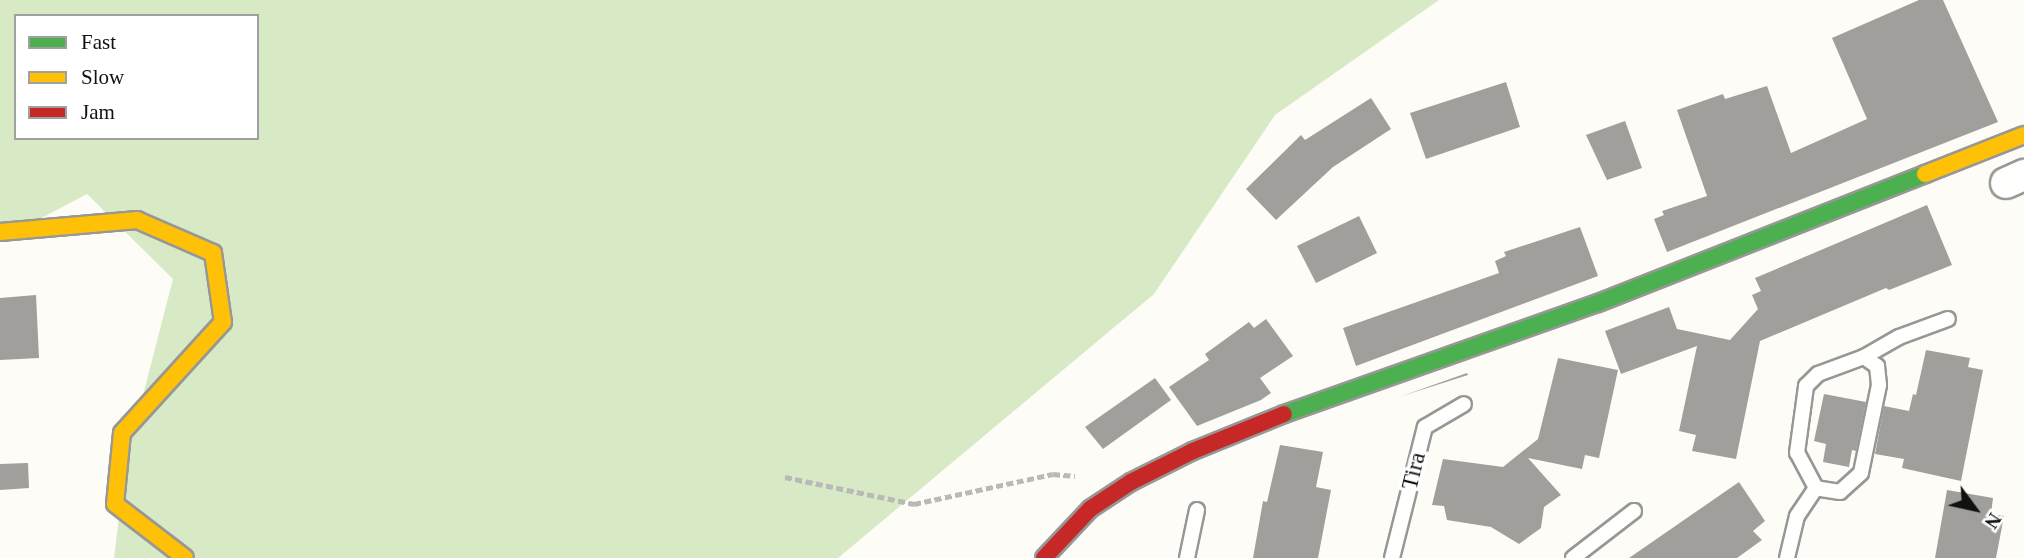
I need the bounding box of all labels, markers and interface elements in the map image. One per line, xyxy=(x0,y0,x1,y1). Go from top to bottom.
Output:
legend xyxy=(14,14,259,140)
text: Fast xyxy=(81,30,116,54)
text: Slow xyxy=(81,65,124,89)
text: Jam xyxy=(81,100,115,124)
street label: Tira xyxy=(1396,449,1432,493)
north arrow xyxy=(1940,474,2010,544)
text: N xyxy=(1980,509,2006,532)

